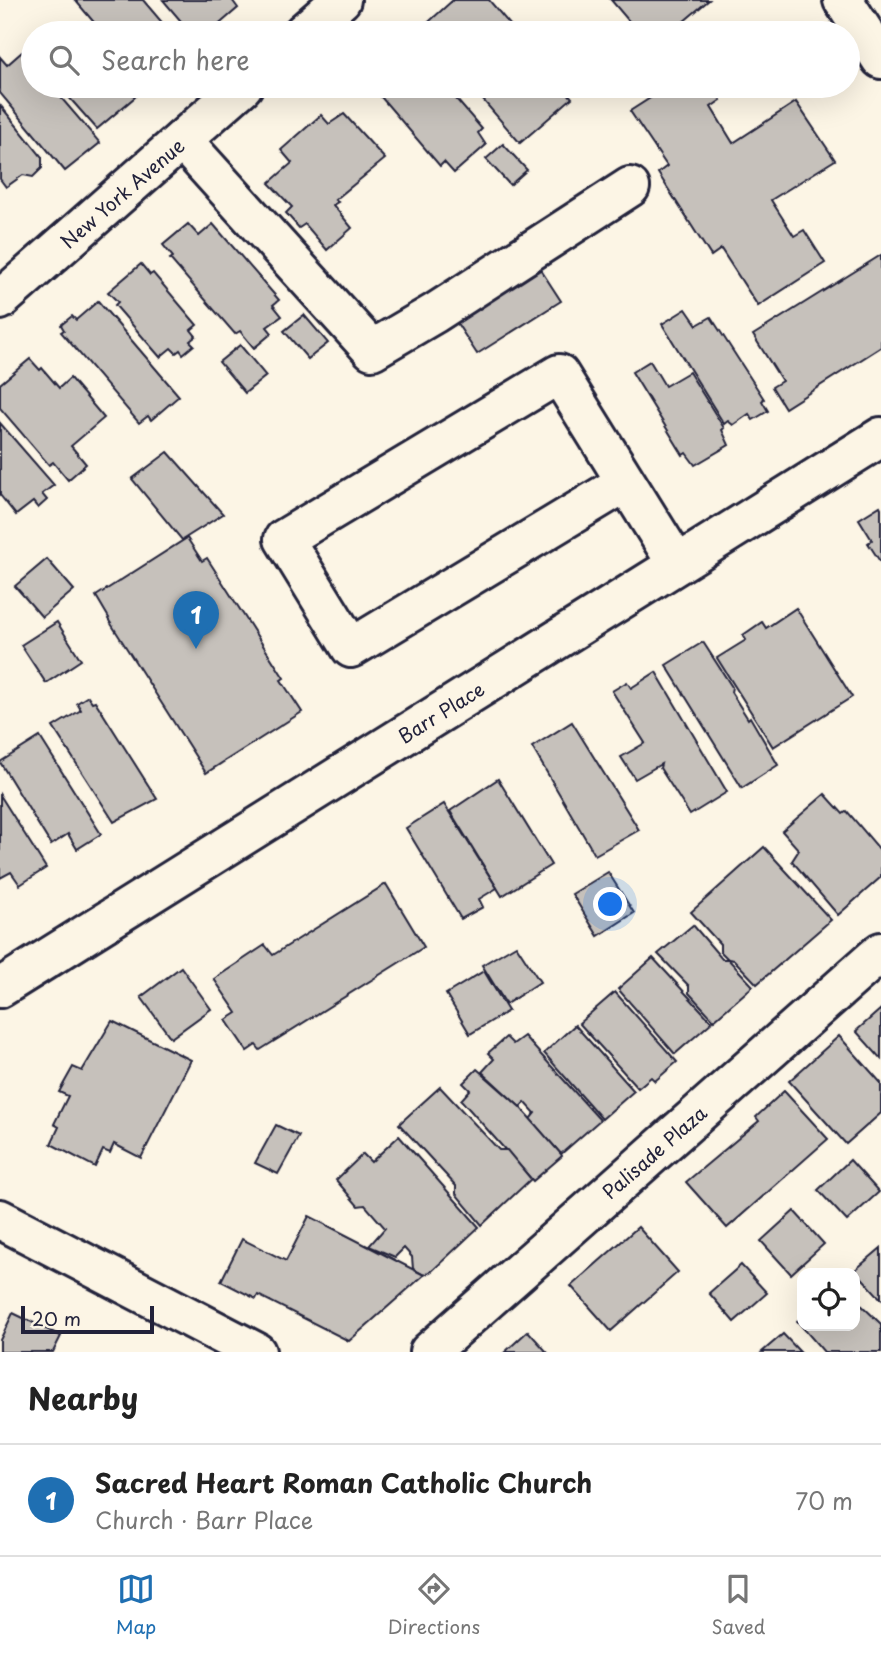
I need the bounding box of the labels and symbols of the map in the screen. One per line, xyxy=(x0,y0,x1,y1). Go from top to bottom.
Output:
street label: New York Avenue xyxy=(54,131,190,255)
pin: 1 xyxy=(173,591,219,649)
street label: Barr Place xyxy=(392,674,490,750)
your location xyxy=(593,887,627,921)
street label: Palisade Plaza xyxy=(596,1099,712,1205)
scale bar xyxy=(21,1303,154,1335)

